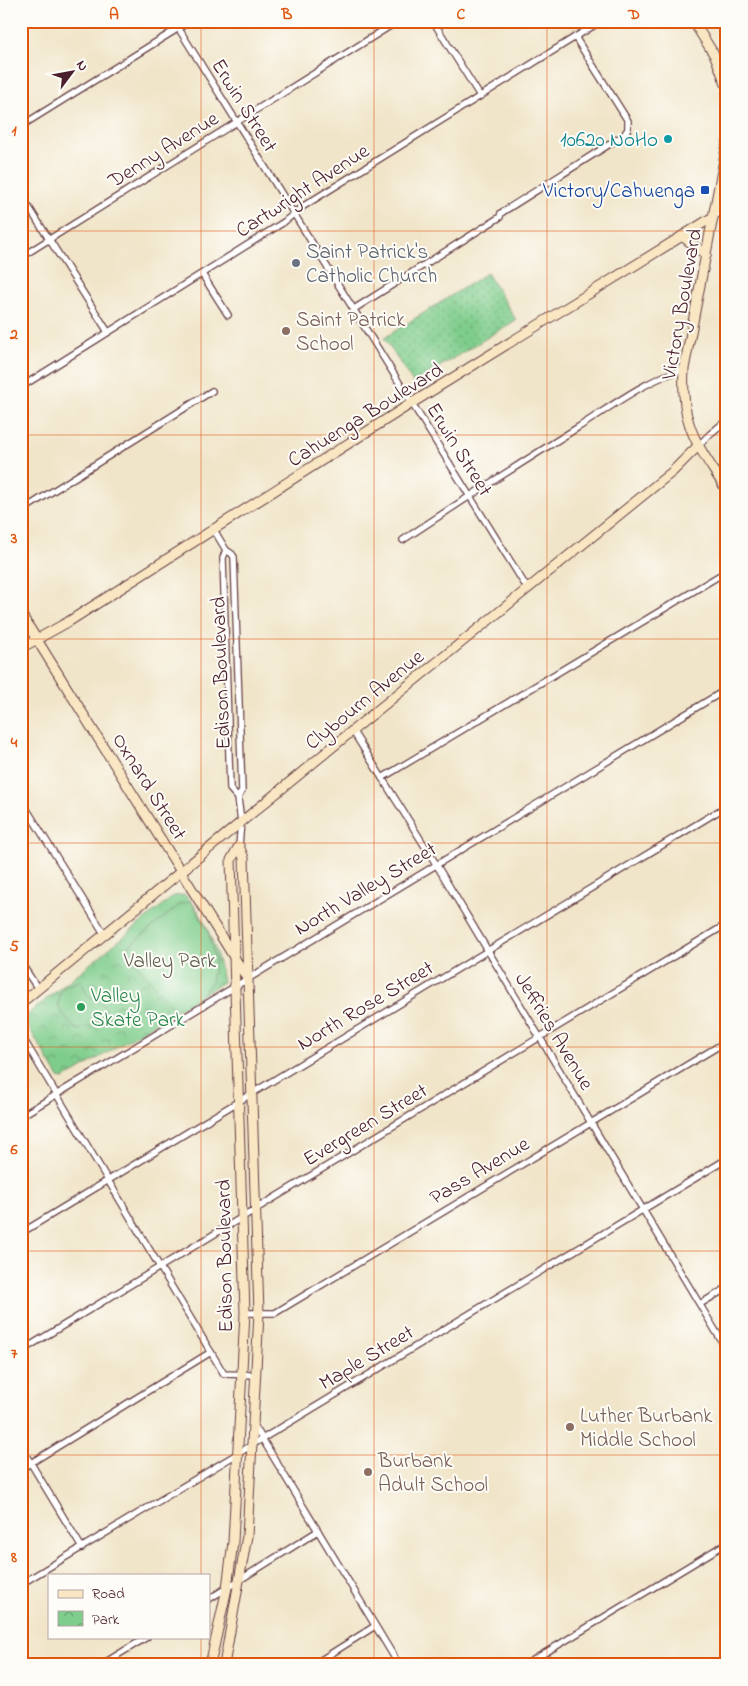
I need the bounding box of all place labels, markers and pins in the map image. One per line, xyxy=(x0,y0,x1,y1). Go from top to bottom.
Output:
place label: 10620 NoHo xyxy=(560,126,658,156)
marker: 10620 NoHo xyxy=(662,133,674,145)
place label: Victory/Cahuenga xyxy=(542,177,695,209)
marker: Victory/Cahuenga xyxy=(699,184,711,196)
place label: Saint Patrick's Catholic Church xyxy=(306,238,437,292)
marker: Saint Patrick's Catholic Church xyxy=(290,257,302,269)
place label: Saint Patrick School xyxy=(296,306,406,360)
marker: Saint Patrick School xyxy=(280,325,292,337)
place label: Valley Skate Park xyxy=(90,982,185,1036)
marker: Valley Skate Park xyxy=(75,1001,87,1013)
place label: Luther Burbank Middle School xyxy=(580,1402,713,1456)
marker: Luther Burbank Middle School xyxy=(564,1421,576,1433)
place label: Burbank Adult School xyxy=(377,1447,488,1501)
marker: Burbank Adult School xyxy=(362,1466,374,1478)

